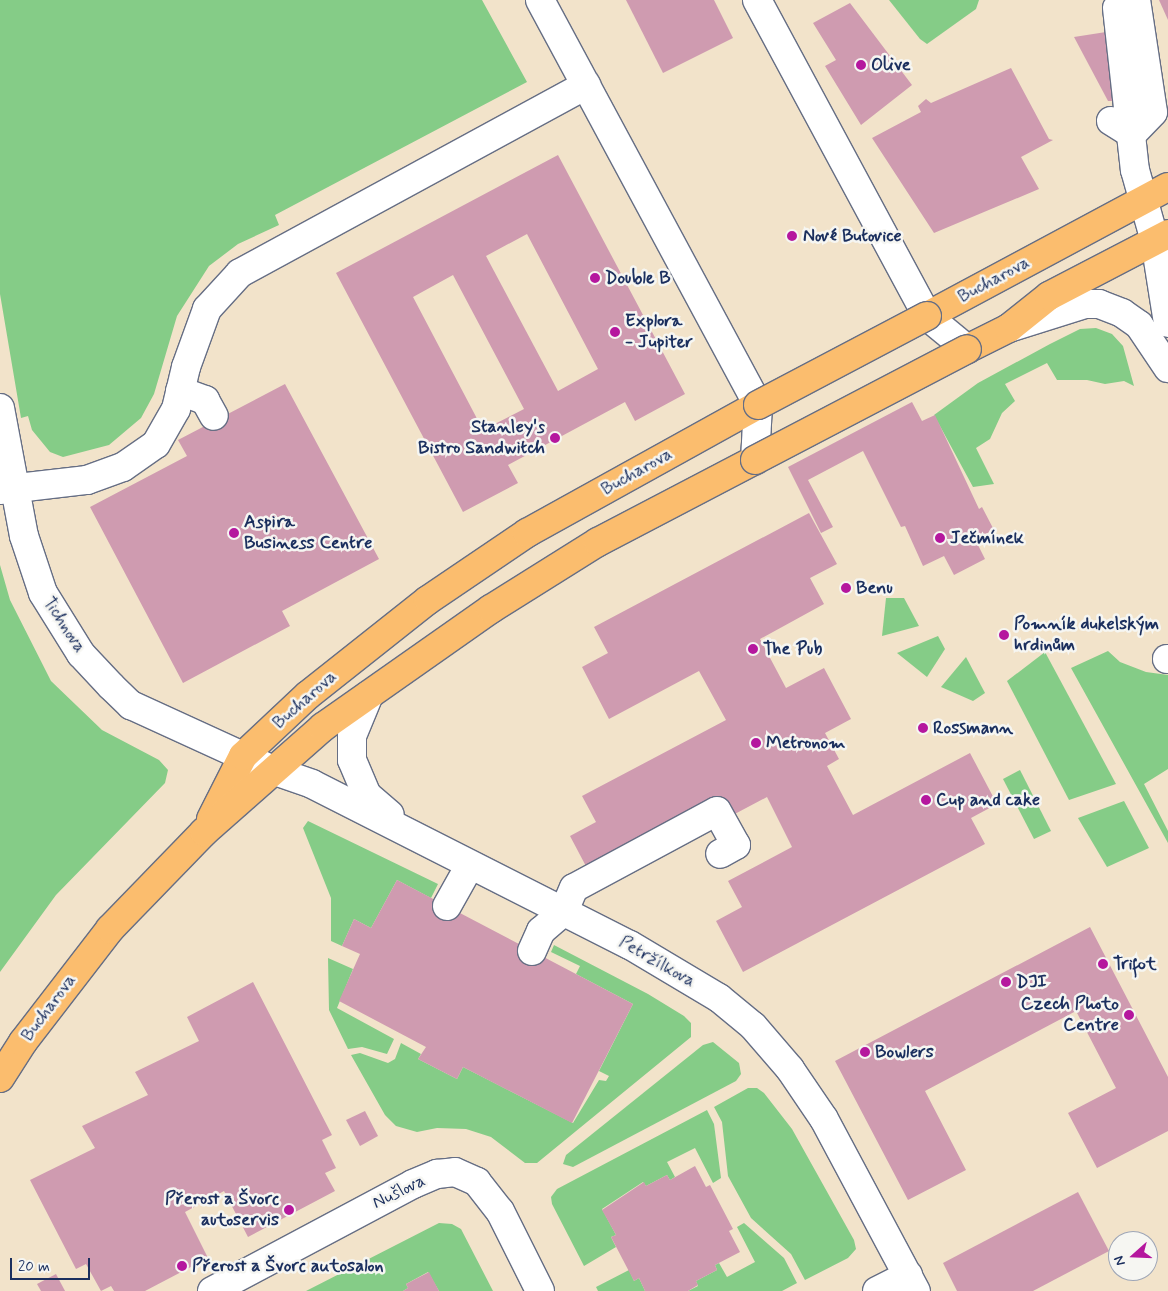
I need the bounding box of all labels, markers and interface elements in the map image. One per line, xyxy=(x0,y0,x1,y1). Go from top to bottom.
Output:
place label: Olive xyxy=(871,54,910,76)
marker: Olive xyxy=(855,59,867,71)
place label: Nové Butovice xyxy=(803,225,902,247)
marker: Nové Butovice xyxy=(785,229,799,243)
street label: Bucharova xyxy=(954,252,1034,308)
place label: Double B xyxy=(605,267,671,289)
marker: Double B xyxy=(589,272,601,284)
place label: Explora - Jupiter xyxy=(625,311,693,354)
marker: Explora - Jupiter xyxy=(609,326,621,338)
place label: Stanley's Bistro Sandwitch xyxy=(418,417,545,459)
marker: Stanley's Bistro Sandwitch xyxy=(549,432,561,444)
street label: Bucharova xyxy=(597,444,677,500)
place label: Aspira Business Centre xyxy=(244,512,375,554)
marker: Aspira Business Centre xyxy=(228,527,240,539)
place label: Ječmínek xyxy=(950,527,1024,549)
marker: Ječmínek xyxy=(934,532,946,544)
place label: Benu xyxy=(856,577,893,599)
marker: Benu xyxy=(840,582,852,594)
street label: Tichnova xyxy=(38,593,90,657)
place label: Pomník dukelským hrdinům xyxy=(1014,614,1160,656)
marker: Pomník dukelským hrdinům xyxy=(998,629,1010,641)
place label: The Pub xyxy=(763,638,825,660)
marker: The Pub xyxy=(747,643,759,655)
street label: Bucharova xyxy=(268,666,342,734)
place label: Rossmann xyxy=(933,717,1013,739)
marker: Rossmann xyxy=(917,722,929,734)
place label: Metronom xyxy=(766,732,845,754)
marker: Metronom xyxy=(750,737,762,749)
place label: Cup and cake xyxy=(936,789,1037,811)
marker: Cup and cake xyxy=(920,794,932,806)
street label: Petržílkova xyxy=(615,932,699,992)
place label: Trifot xyxy=(1113,953,1157,975)
marker: Trifot xyxy=(1097,958,1109,970)
street label: Bucharova xyxy=(17,970,81,1046)
place label: DJI xyxy=(1016,971,1047,993)
marker: DJI xyxy=(1000,976,1012,988)
place label: Czech Photo Centre xyxy=(1021,994,1119,1036)
marker: Czech Photo Centre xyxy=(1123,1009,1135,1021)
place label: Bowlers xyxy=(875,1041,934,1063)
marker: Bowlers xyxy=(859,1046,871,1058)
street label: Nušlova xyxy=(369,1170,429,1214)
place label: Přerost a Švorc autoservis xyxy=(165,1189,279,1232)
marker: Přerost a Švorc autoservis xyxy=(283,1204,295,1216)
north arrow xyxy=(1108,1231,1158,1281)
scale bar xyxy=(12,1248,92,1280)
text: N xyxy=(1110,1253,1130,1268)
place label: Přerost a Švorc autosalon xyxy=(192,1255,380,1277)
text: 20 m xyxy=(18,1257,50,1277)
marker: Přerost a Švorc autosalon xyxy=(176,1260,188,1272)

